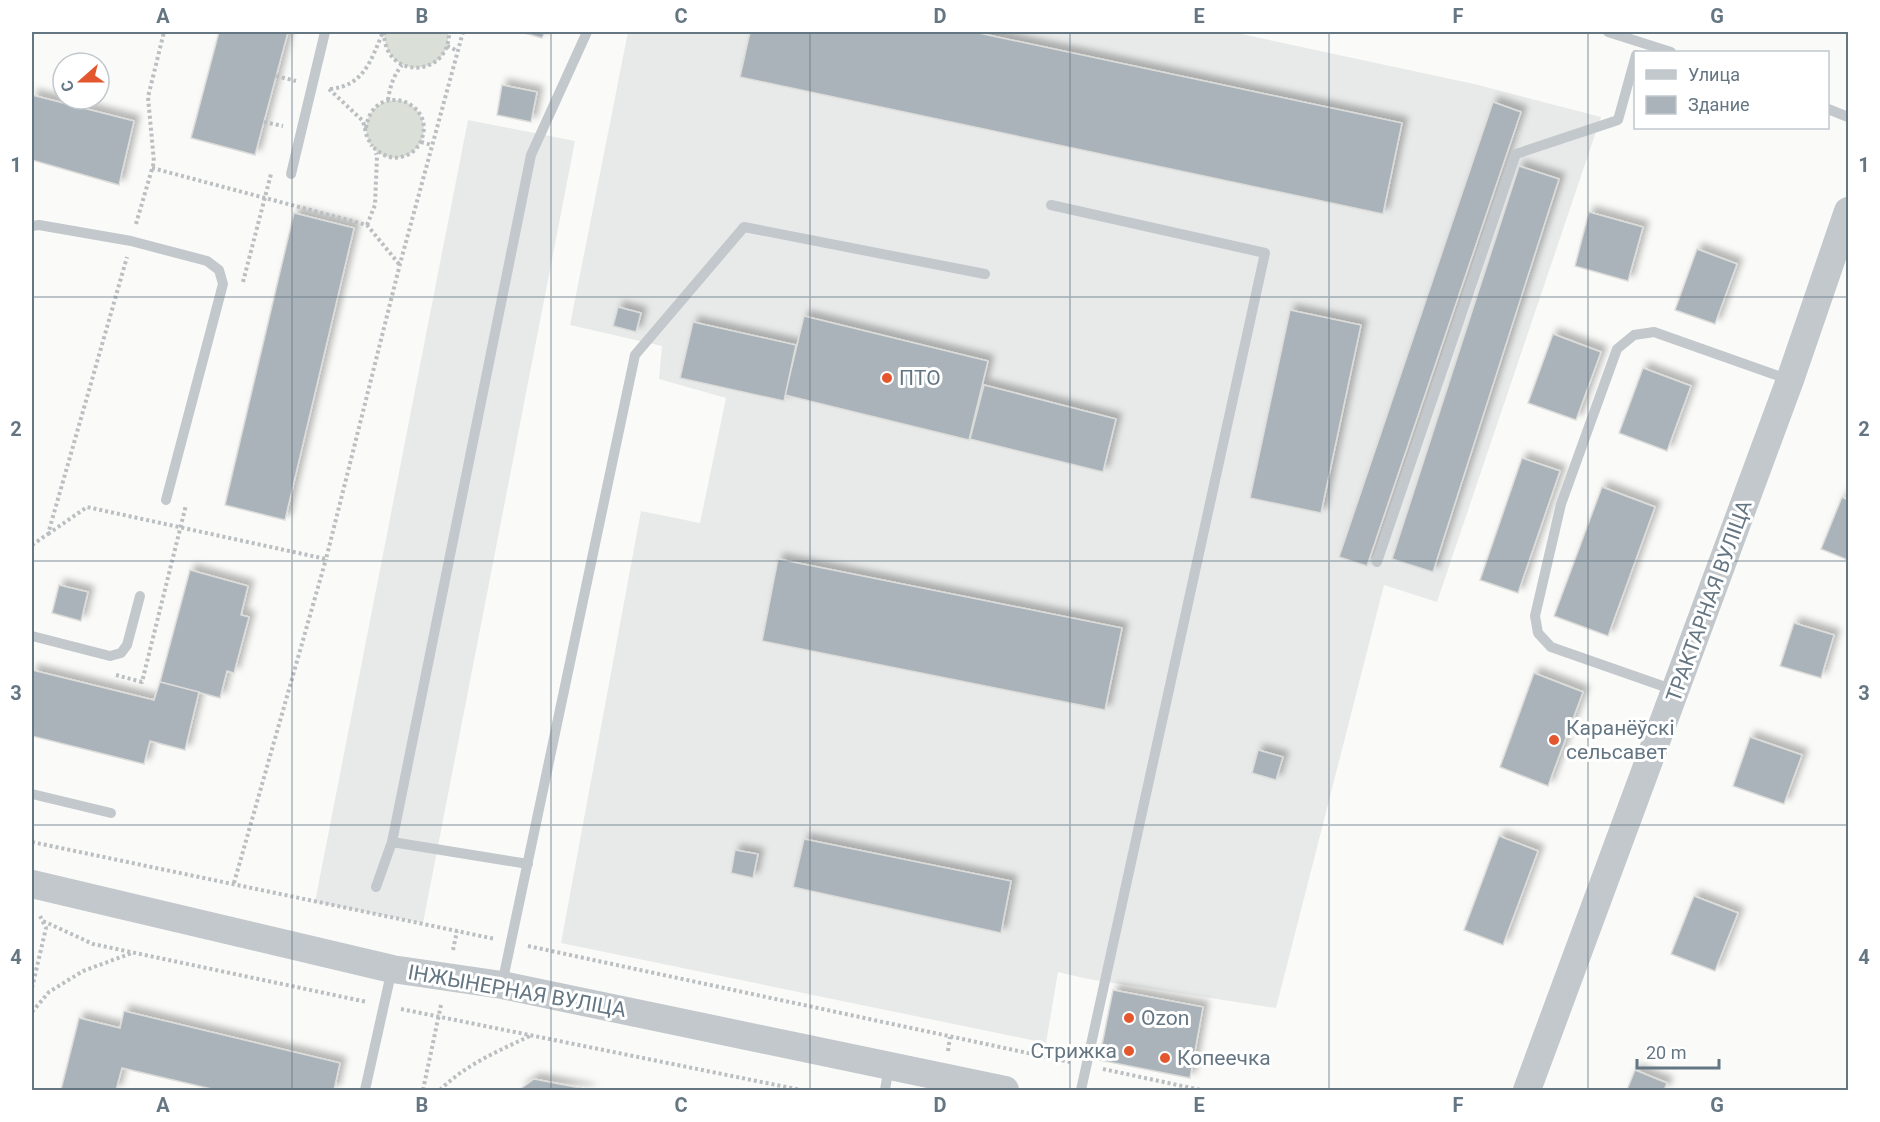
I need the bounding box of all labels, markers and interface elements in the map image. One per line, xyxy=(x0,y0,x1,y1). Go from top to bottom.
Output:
text: A xyxy=(156,4,170,28)
text: B xyxy=(416,4,428,28)
text: C xyxy=(674,4,688,28)
text: D xyxy=(934,4,947,28)
text: E xyxy=(1193,4,1205,28)
text: F xyxy=(1453,4,1464,28)
text: G xyxy=(1710,4,1724,28)
north arrow xyxy=(51,51,111,111)
legend xyxy=(1634,51,1829,129)
text: Улица xyxy=(1688,64,1740,85)
text: С xyxy=(57,78,78,94)
text: Здание xyxy=(1688,94,1750,115)
text: 1 xyxy=(10,153,22,177)
text: 1 xyxy=(1858,153,1870,177)
place label: ПТО xyxy=(899,366,941,390)
marker: ПТО xyxy=(880,371,894,385)
text: 2 xyxy=(10,417,22,441)
text: 2 xyxy=(1858,417,1870,441)
street label: ТРАКТАРНАЯ ВУЛІЦА xyxy=(1661,496,1757,705)
text: 3 xyxy=(10,681,22,705)
text: 3 xyxy=(1858,681,1870,705)
place label: Каранёўскі сельсавет xyxy=(1566,716,1675,764)
marker: Каранёўскі сельсавет xyxy=(1547,733,1561,747)
text: 4 xyxy=(10,945,22,969)
text: 4 xyxy=(1858,945,1870,969)
street label: ІНЖЫНЕРНАЯ ВУЛІЦА xyxy=(406,960,628,1022)
place label: Ozon xyxy=(1141,1006,1189,1030)
marker: Ozon xyxy=(1122,1011,1136,1025)
scale bar xyxy=(1637,1032,1720,1070)
place label: Стрижка xyxy=(1030,1039,1117,1063)
text: 20 m xyxy=(1646,1042,1686,1063)
marker: Стрижка xyxy=(1122,1044,1136,1058)
place label: Копеечка xyxy=(1177,1046,1271,1070)
marker: Копеечка xyxy=(1158,1051,1172,1065)
text: A xyxy=(156,1093,170,1117)
text: B xyxy=(416,1093,428,1117)
text: C xyxy=(674,1093,688,1117)
text: D xyxy=(934,1093,947,1117)
text: E xyxy=(1193,1093,1205,1117)
text: F xyxy=(1453,1093,1464,1117)
text: G xyxy=(1710,1093,1724,1117)

